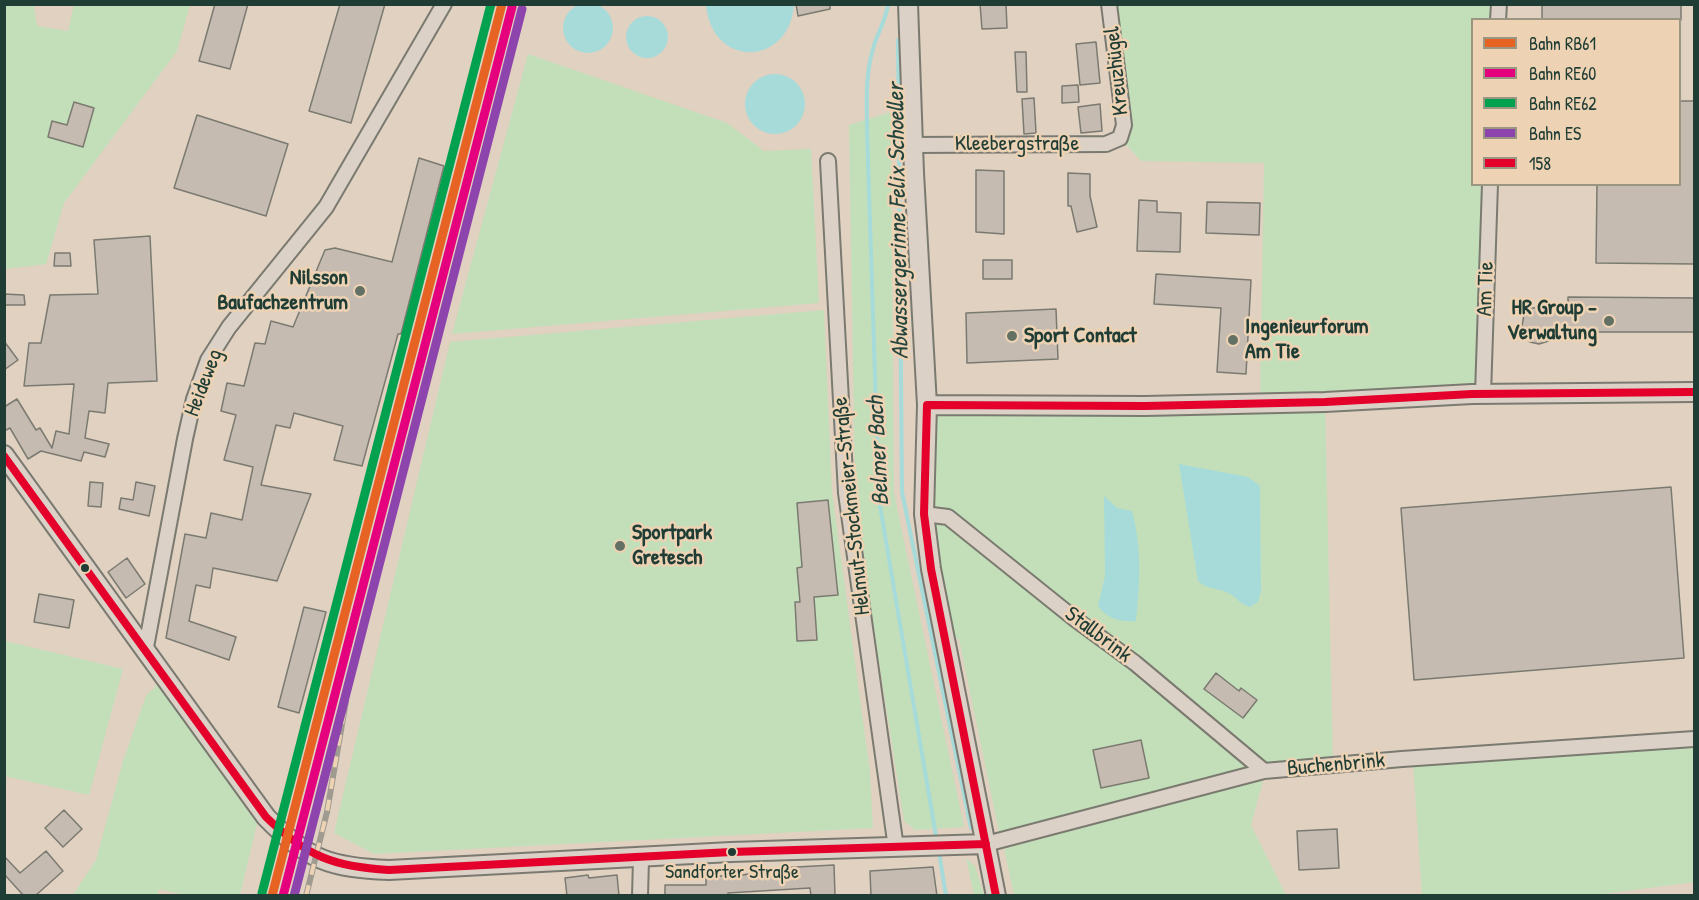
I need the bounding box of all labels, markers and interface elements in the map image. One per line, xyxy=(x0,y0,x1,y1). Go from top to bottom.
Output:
legend xyxy=(1471,18,1681,186)
street label: Kreuzhügel xyxy=(1099,25,1135,117)
text: Bahn RB61 xyxy=(1529,31,1596,56)
text: Bahn RE60 xyxy=(1529,61,1596,86)
water label: Abwassergerinne Felix Schoeller xyxy=(882,83,916,359)
text: Bahn RE62 xyxy=(1529,91,1597,116)
text: Bahn ES xyxy=(1529,121,1581,146)
street label: Kleebergstraße xyxy=(955,131,1079,157)
text: 158 xyxy=(1529,151,1551,176)
street label: Am Tie xyxy=(1472,261,1500,317)
place label: Nilsson Baufachzentrum xyxy=(217,265,348,316)
marker: Nilsson Baufachzentrum xyxy=(353,284,367,298)
place label: HR Group - Verwaltung xyxy=(1507,295,1597,346)
place label: Ingenieurforum Am Tie xyxy=(1245,314,1369,366)
marker: HR Group - Verwaltung xyxy=(1602,314,1616,328)
place label: Sport Contact xyxy=(1024,323,1137,349)
marker: Sport Contact xyxy=(1005,329,1019,343)
marker: Ingenieurforum Am Tie xyxy=(1226,333,1240,347)
street label: Heideweg xyxy=(179,346,229,420)
water label: Belmer Bach xyxy=(862,395,896,507)
street label: Helmut-Stockmeier-Straße xyxy=(827,396,877,616)
place label: Sportpark Gretesch xyxy=(632,520,712,572)
marker: Sportpark Gretesch xyxy=(613,539,627,553)
unlabelled marker xyxy=(79,562,91,574)
street label: Stallbrink xyxy=(1059,601,1137,669)
street label: Buchenbrink xyxy=(1286,748,1386,782)
marker: Sandforter Straße xyxy=(726,846,738,858)
place label: Sandforter Straße xyxy=(665,861,799,885)

